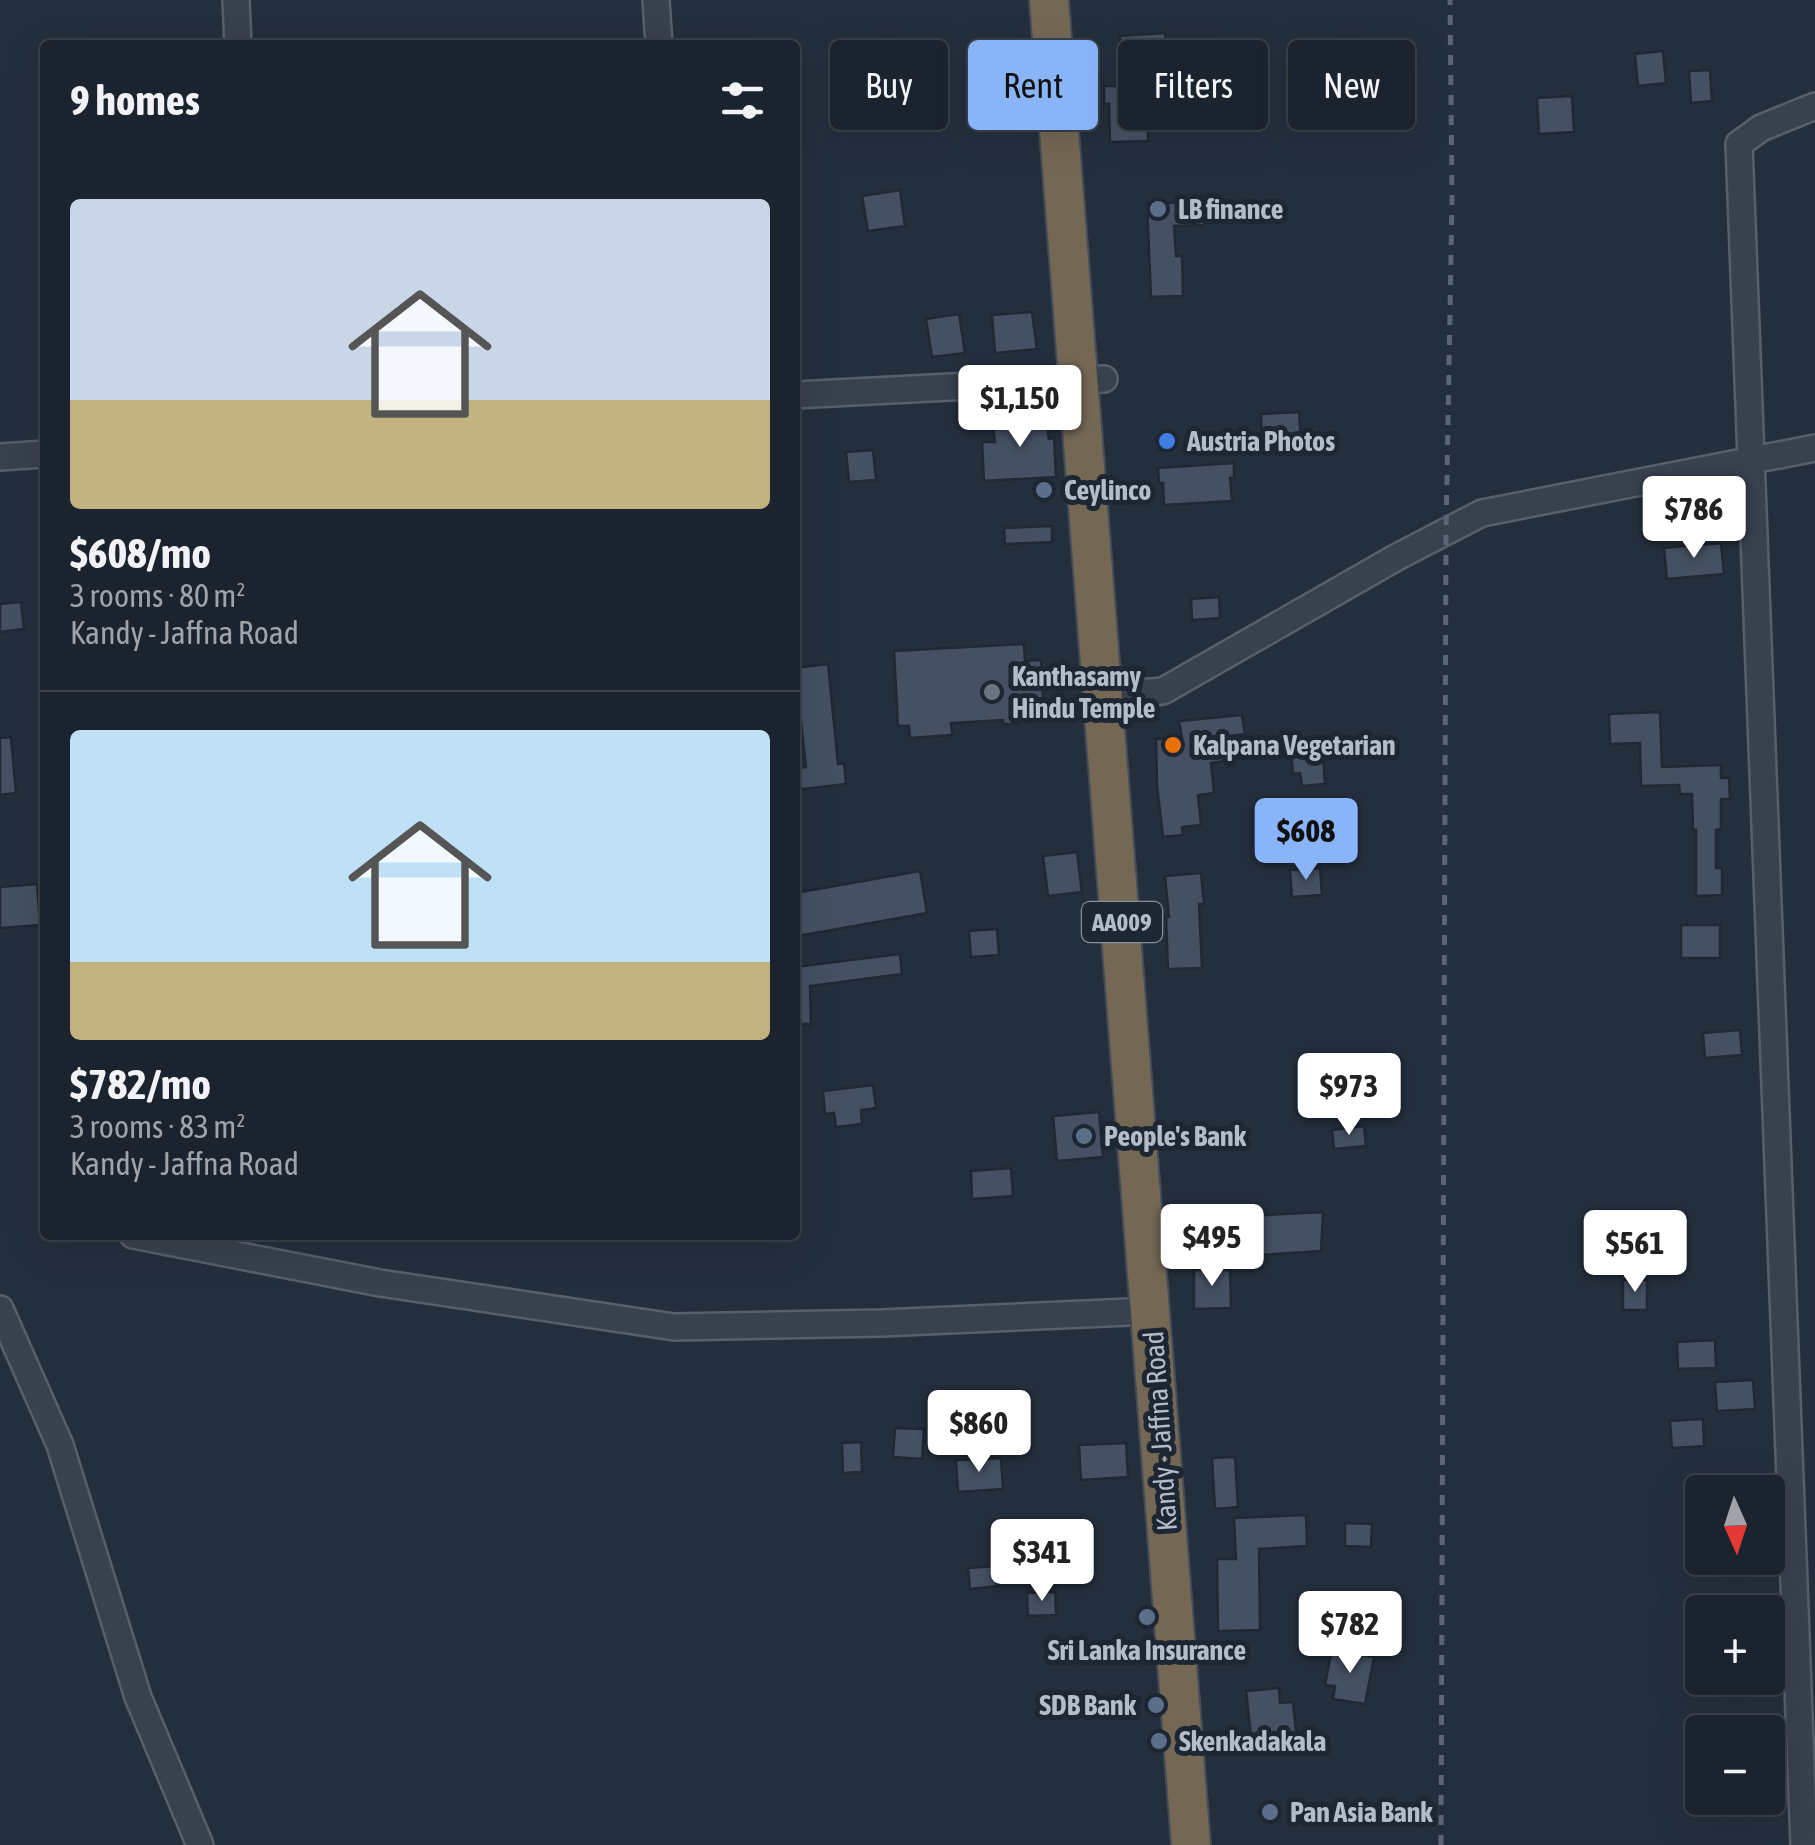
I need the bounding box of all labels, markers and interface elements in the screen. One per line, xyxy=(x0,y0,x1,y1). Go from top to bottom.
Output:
chip: Buy xyxy=(830,40,948,130)
chip: Rent xyxy=(968,40,1098,130)
chip: Filters xyxy=(1118,40,1268,130)
chip: New xyxy=(1288,40,1415,130)
icon: filters xyxy=(715,73,770,128)
text: 9 homes xyxy=(70,76,200,124)
place label: LB finance xyxy=(1178,193,1283,225)
marker: LB finance xyxy=(1147,198,1169,220)
icon: home xyxy=(330,264,510,444)
pin: $1,150 xyxy=(939,365,1101,450)
text: $1,150 xyxy=(980,379,1060,416)
place label: Austria Photos xyxy=(1186,425,1335,457)
marker: Austria Photos xyxy=(1156,430,1178,452)
place label: Ceylinco xyxy=(1064,474,1152,506)
pin: $786 xyxy=(1635,476,1753,561)
marker: Ceylinco xyxy=(1033,479,1055,501)
text: $786 xyxy=(1665,490,1723,527)
text: $608/mo xyxy=(70,529,211,577)
text: 3 rooms · 80 m² xyxy=(70,577,245,614)
text: Kandy - Jaffna Road xyxy=(70,614,299,651)
place label: Kanthasamy Hindu Temple xyxy=(1012,660,1156,724)
marker: Kanthasamy Hindu Temple xyxy=(981,681,1003,703)
place label: Kalpana Vegetarian xyxy=(1193,729,1396,761)
marker: Kalpana Vegetarian xyxy=(1162,734,1184,756)
icon: home xyxy=(330,795,510,975)
pin: $608 xyxy=(1247,798,1365,883)
text: $608 xyxy=(1277,812,1335,849)
road number: AA009 xyxy=(1082,902,1162,942)
pin: $973 xyxy=(1290,1053,1408,1138)
text: $782/mo xyxy=(70,1060,211,1108)
text: $973 xyxy=(1320,1067,1378,1104)
text: 3 rooms · 83 m² xyxy=(70,1108,245,1145)
place label: People's Bank xyxy=(1104,1120,1247,1152)
marker: People's Bank xyxy=(1073,1125,1095,1147)
text: Kandy - Jaffna Road xyxy=(70,1145,299,1182)
pin: $495 xyxy=(1153,1204,1271,1289)
pin: $561 xyxy=(1576,1210,1694,1295)
text: $495 xyxy=(1183,1218,1241,1255)
text: $561 xyxy=(1606,1224,1664,1261)
street label: Kandy - Jaffna Road xyxy=(1137,1330,1183,1532)
pin: $860 xyxy=(920,1390,1038,1475)
text: $860 xyxy=(950,1404,1008,1441)
north arrow xyxy=(1685,1475,1785,1575)
map controls xyxy=(1685,1475,1785,1815)
pin: $341 xyxy=(983,1519,1101,1604)
text: $341 xyxy=(1013,1533,1071,1570)
pin: $782 xyxy=(1291,1591,1409,1676)
button: + xyxy=(1685,1595,1785,1695)
text: $782 xyxy=(1321,1605,1379,1642)
marker: Sri Lanka Insurance xyxy=(1136,1606,1158,1628)
place label: Sri Lanka Insurance xyxy=(1048,1634,1246,1666)
place label: SDB Bank xyxy=(1039,1689,1137,1721)
marker: SDB Bank xyxy=(1145,1694,1167,1716)
button: − xyxy=(1685,1715,1785,1815)
place label: Skenkadakala xyxy=(1179,1725,1326,1757)
marker: Skenkadakala xyxy=(1148,1730,1170,1752)
place label: Pan Asia Bank xyxy=(1290,1796,1433,1828)
marker: Pan Asia Bank xyxy=(1259,1801,1281,1823)

